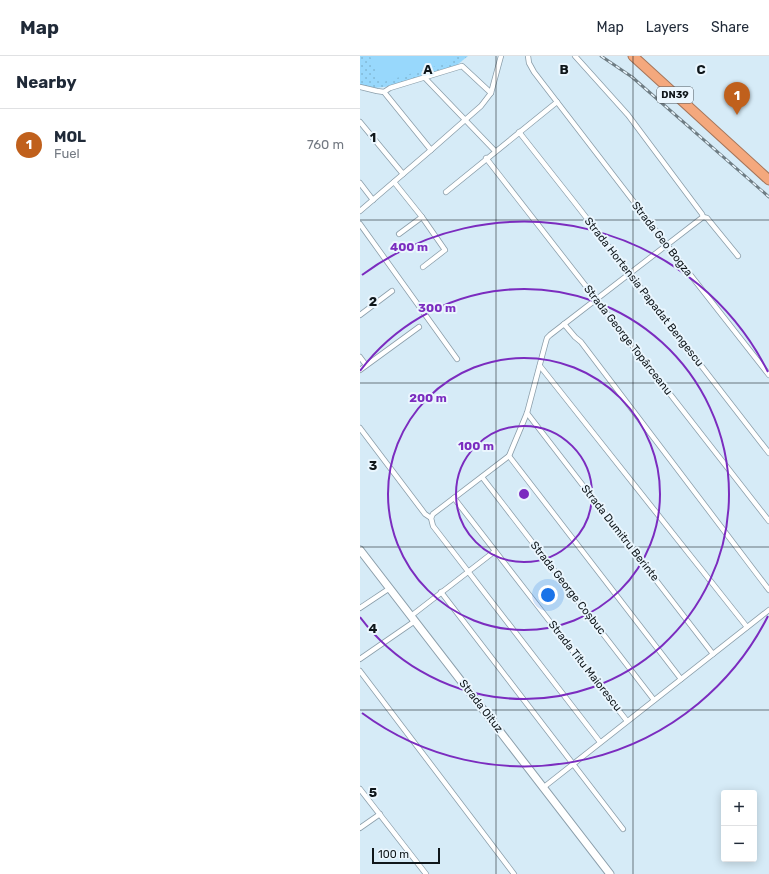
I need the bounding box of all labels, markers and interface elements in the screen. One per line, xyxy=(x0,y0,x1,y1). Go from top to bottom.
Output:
text: Map xyxy=(20,16,59,39)
text: Map xyxy=(597,19,624,36)
text: Layers xyxy=(646,19,689,36)
text: Share xyxy=(711,19,749,36)
text: A xyxy=(423,62,433,77)
text: B xyxy=(559,62,569,77)
text: C xyxy=(696,62,706,77)
text: Nearby xyxy=(16,72,77,92)
pin: 1 xyxy=(724,82,750,115)
road number: DN39 xyxy=(657,87,693,103)
text: MOL xyxy=(54,128,86,146)
text: 1 xyxy=(370,130,376,145)
text: 1 xyxy=(26,137,32,152)
text: 760 m xyxy=(307,137,344,152)
text: Fuel xyxy=(54,146,80,161)
street label: Strada Geo Bogza xyxy=(629,199,695,279)
street label: Strada Hortensia Papadat Bengescu xyxy=(582,215,706,369)
text: 400 m xyxy=(390,240,428,254)
street label: Strada George Topârceanu xyxy=(581,283,675,397)
text: 2 xyxy=(369,294,377,309)
text: 300 m xyxy=(418,301,456,315)
text: 200 m xyxy=(409,391,447,405)
text: 100 m xyxy=(458,439,494,453)
text: 3 xyxy=(369,458,378,473)
street label: Strada Dumitru Berinte xyxy=(578,482,662,584)
centre of rings xyxy=(517,487,531,501)
street label: Strada George Coșbuc xyxy=(528,539,608,637)
your location xyxy=(538,585,558,605)
street label: Strada Titu Maiorescu xyxy=(546,618,624,714)
text: 4 xyxy=(369,621,378,636)
street label: Strada Oituz xyxy=(456,677,506,735)
text: 5 xyxy=(369,785,377,800)
map controls xyxy=(721,790,757,862)
button: + xyxy=(721,790,757,826)
button: − xyxy=(721,826,757,862)
scale bar xyxy=(372,846,440,865)
text: 100 m xyxy=(378,848,409,861)

